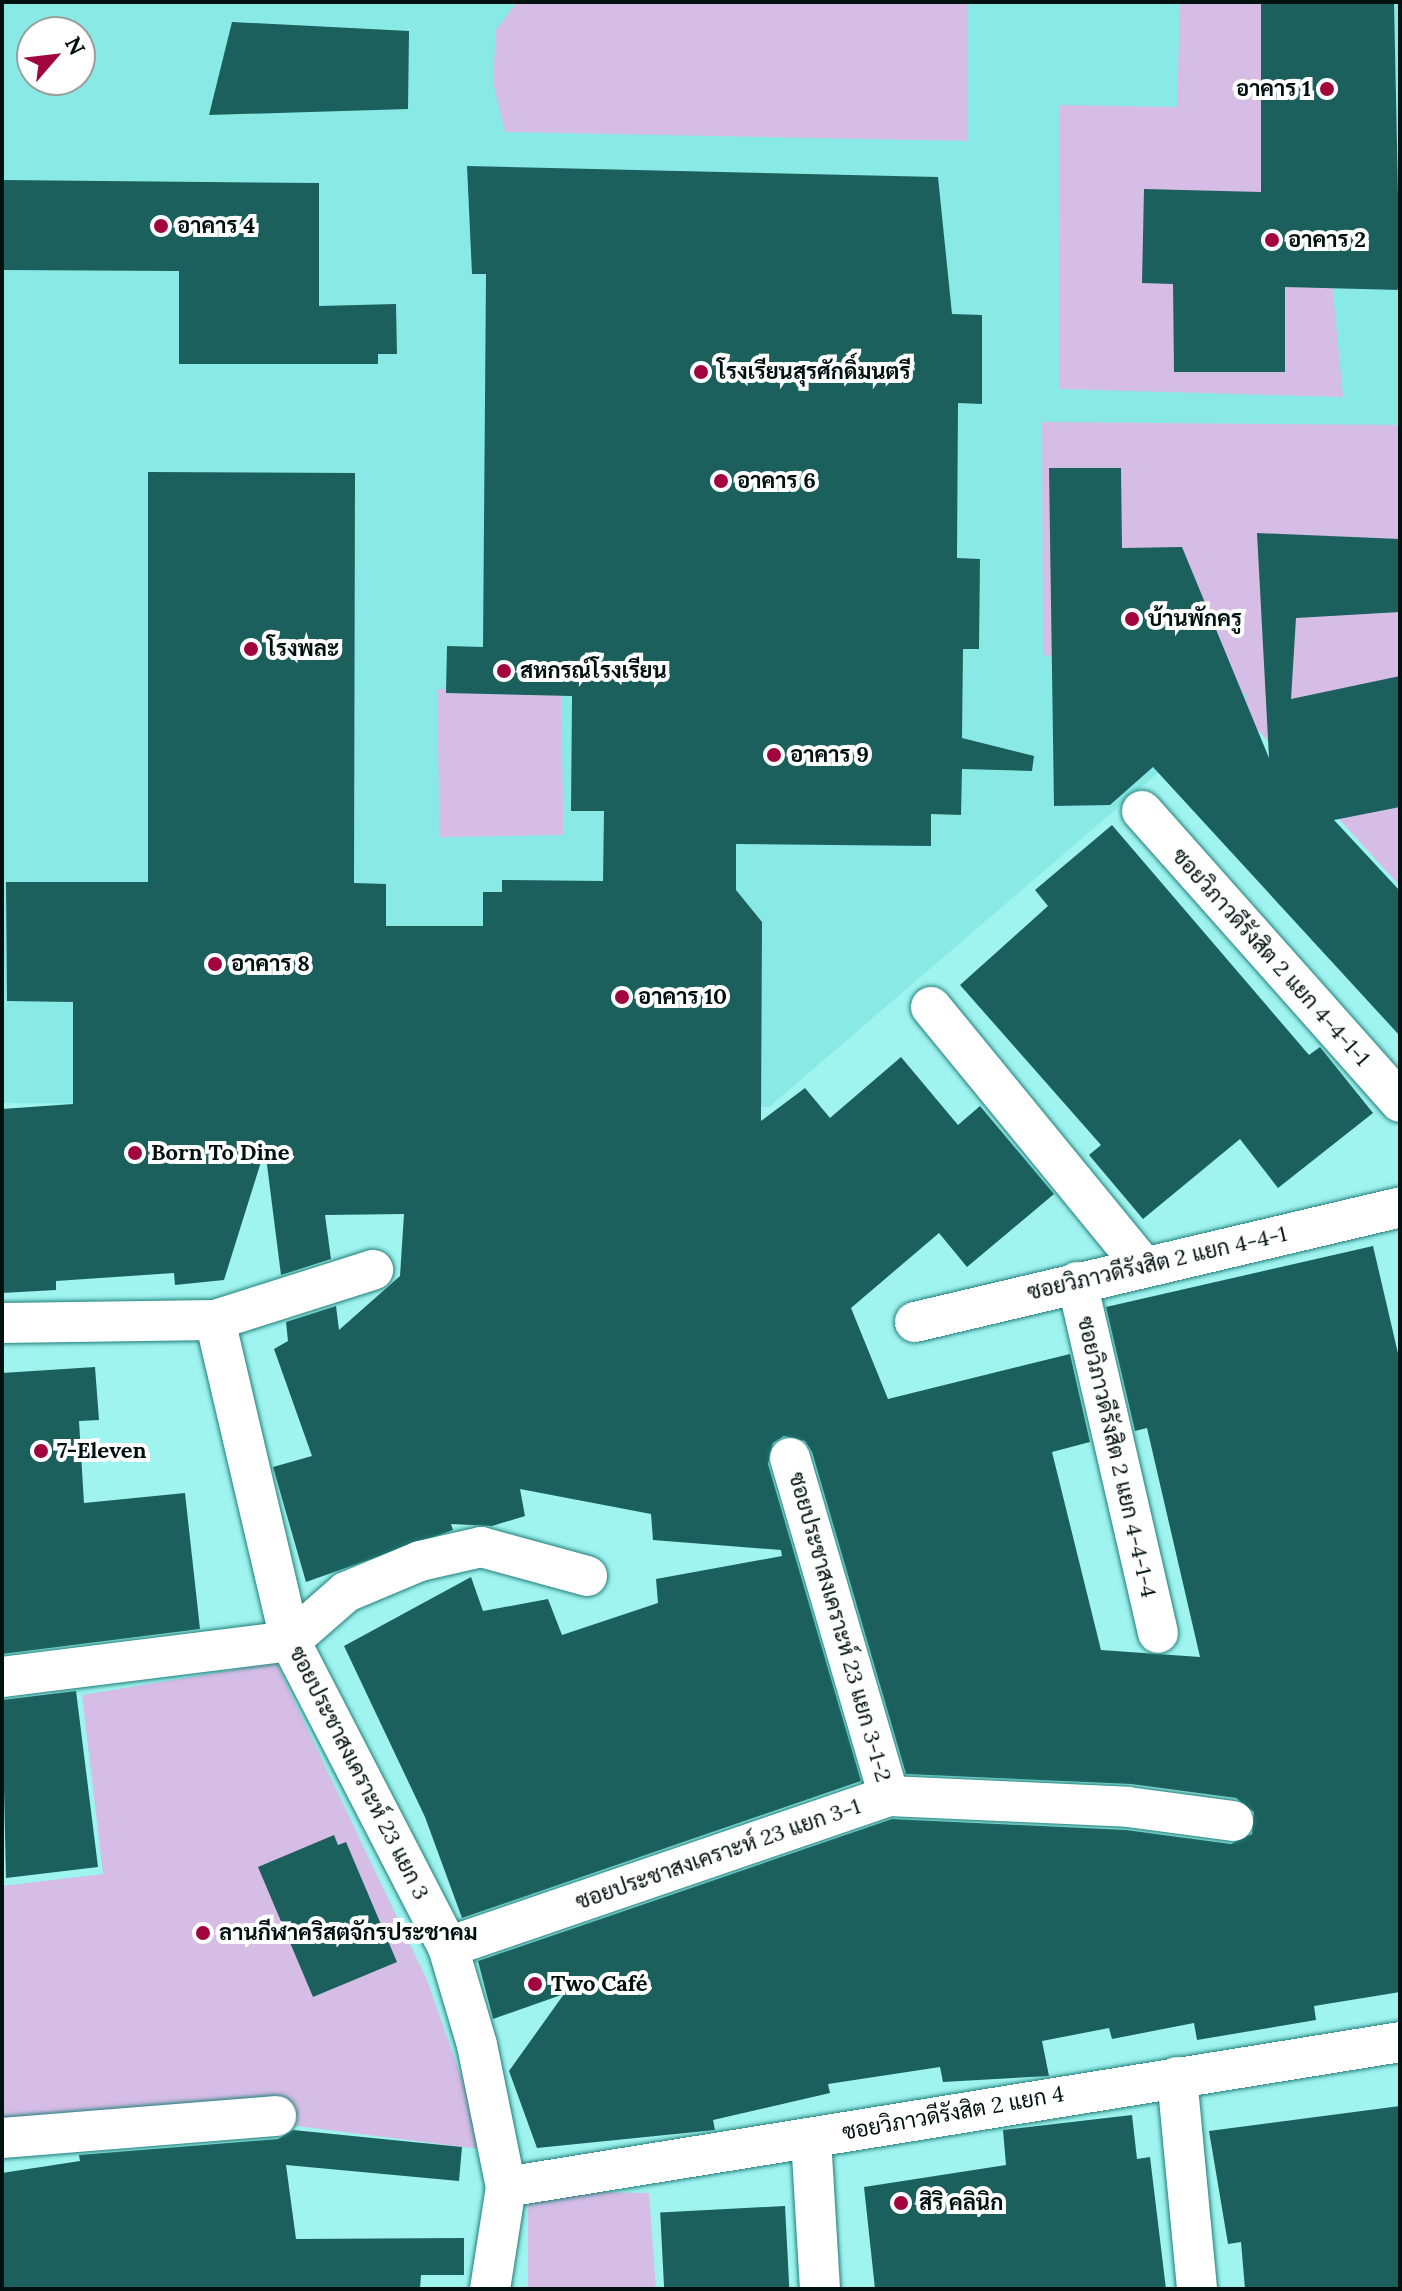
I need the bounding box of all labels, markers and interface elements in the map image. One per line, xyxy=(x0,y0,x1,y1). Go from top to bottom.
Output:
north arrow xyxy=(16,16,96,96)
text: N xyxy=(59,32,92,60)
place label: อาคาร 1 xyxy=(1236,76,1311,102)
marker: อาคาร 1 xyxy=(1318,80,1336,98)
place label: อาคาร 4 xyxy=(177,213,255,239)
marker: อาคาร 4 xyxy=(152,217,170,235)
place label: อาคาร 2 xyxy=(1288,227,1366,253)
marker: อาคาร 2 xyxy=(1263,231,1281,249)
place label: โรงเรียนสุรศักดิ์มนตรี xyxy=(717,359,910,385)
marker: โรงเรียนสุรศักดิ์มนตรี xyxy=(692,363,710,381)
place label: อาคาร 6 xyxy=(737,468,816,494)
marker: อาคาร 6 xyxy=(712,472,730,490)
place label: บ้านพักครู xyxy=(1148,606,1242,632)
marker: บ้านพักครู xyxy=(1123,610,1141,628)
place label: โรงพละ xyxy=(267,636,339,662)
marker: โรงพละ xyxy=(242,640,260,658)
place label: สหกรณ์โรงเรียน xyxy=(520,658,667,684)
marker: สหกรณ์โรงเรียน xyxy=(495,662,513,680)
place label: อาคาร 9 xyxy=(790,742,869,768)
marker: อาคาร 9 xyxy=(765,746,783,764)
street label: ซอยวิภาวดีรังสิต 2 แยก 4-4-1-1 xyxy=(1166,843,1376,1071)
place label: อาคาร 8 xyxy=(231,951,310,977)
marker: อาคาร 8 xyxy=(206,955,224,973)
place label: อาคาร 10 xyxy=(638,984,727,1010)
marker: อาคาร 10 xyxy=(613,988,631,1006)
place label: Born To Dine xyxy=(151,1140,289,1166)
marker: Born To Dine xyxy=(126,1144,144,1162)
street label: ซอยวิภาวดีรังสิต 2 แยก 4-4-1 xyxy=(1025,1220,1289,1306)
street label: ซอยวิภาวดีรังสิต 2 แยก 4-4-1-4 xyxy=(1072,1314,1162,1600)
place label: 7-Eleven xyxy=(57,1438,147,1464)
marker: 7-Eleven xyxy=(32,1442,50,1460)
street label: ซอยประชาสงเคราะห์ 23 แยก 3-1-2 xyxy=(783,1469,897,1785)
street label: ซอยประชาสงเคราะห์ 23 แยก 3 xyxy=(283,1642,435,1904)
street label: ซอยประชาสงเคราะห์ 23 แยก 3-1 xyxy=(572,1793,864,1915)
place label: ลานกีฬาคริสตจักรประชาคม xyxy=(219,1920,478,1946)
marker: ลานกีฬาคริสตจักรประชาคม xyxy=(194,1924,212,1942)
place label: Two Café xyxy=(551,1971,648,1997)
marker: Two Café xyxy=(526,1975,544,1993)
street label: ซอยวิภาวดีรังสิต 2 แยก 4 xyxy=(840,2080,1066,2146)
place label: สิริ คลินิก xyxy=(919,2190,1003,2216)
marker: สิริ คลินิก xyxy=(890,2192,912,2214)

